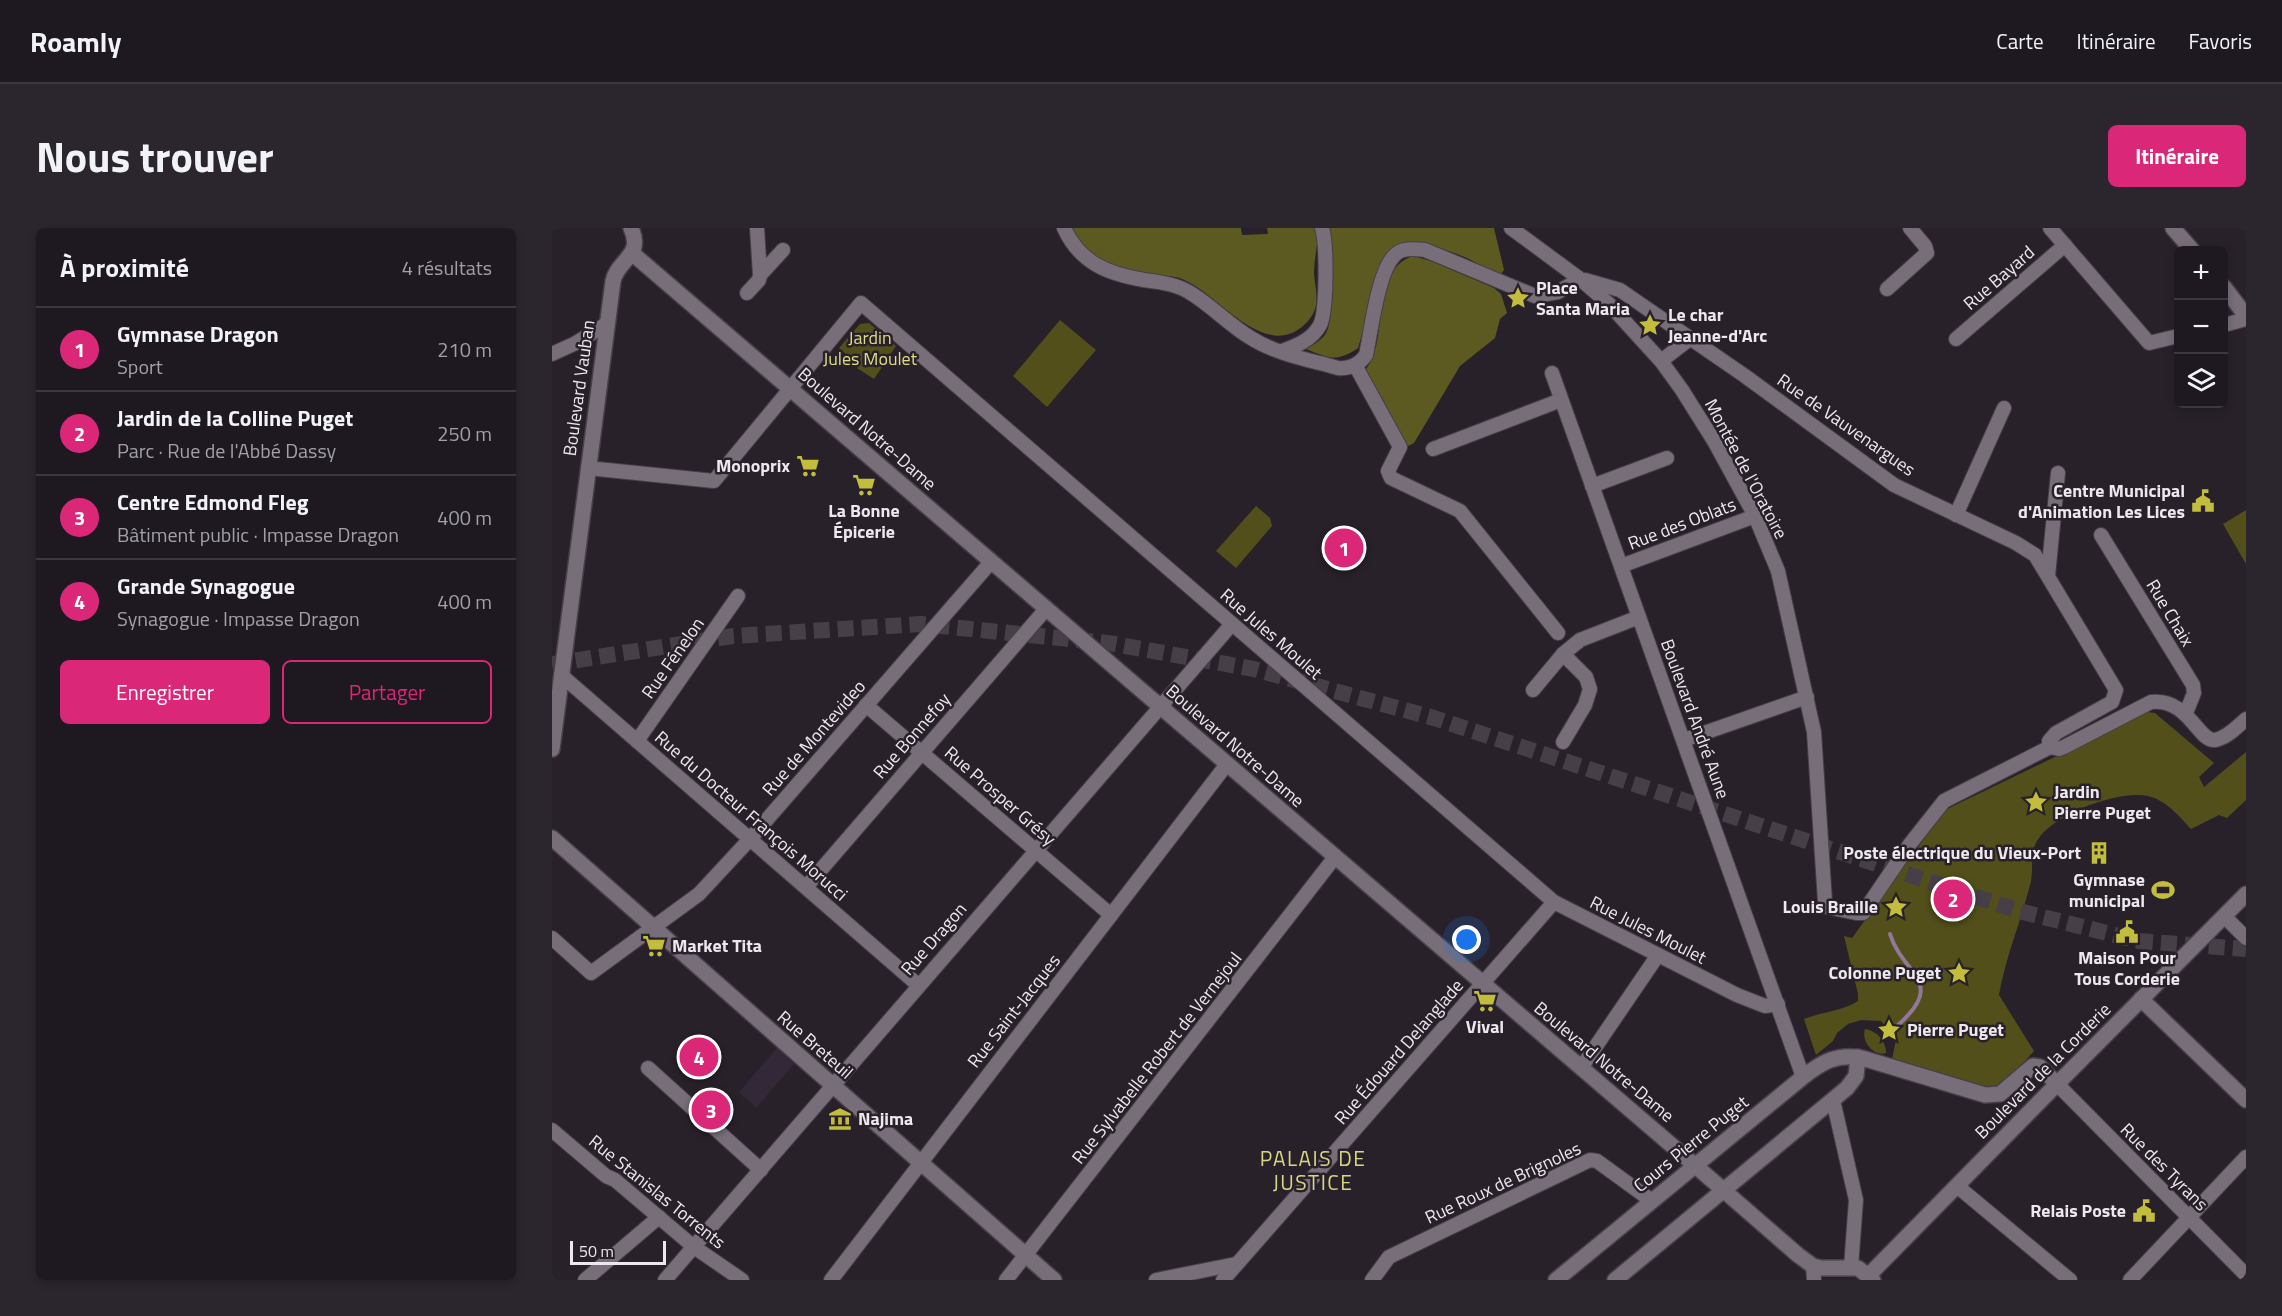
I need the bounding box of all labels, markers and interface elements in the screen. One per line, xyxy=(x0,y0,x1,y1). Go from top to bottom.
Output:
text: Roamly xyxy=(30,20,121,63)
text: Carte xyxy=(1996,25,2044,57)
text: Itinéraire xyxy=(2077,25,2156,57)
text: Favoris xyxy=(2189,25,2252,57)
text: Nous trouver xyxy=(36,124,274,188)
button: Itinéraire xyxy=(2108,125,2246,187)
street label: Rue Bayard xyxy=(1957,239,2040,316)
map controls xyxy=(2174,246,2228,408)
button: + xyxy=(2174,246,2228,300)
text: À proximité xyxy=(60,248,189,287)
text: 4 résultats xyxy=(402,252,492,283)
place label: Place Santa Maria xyxy=(1536,274,1630,322)
place icon: Place Santa Maria xyxy=(1505,285,1531,311)
button: − xyxy=(2174,300,2228,354)
place label: Le char Jeanne-d'Arc xyxy=(1668,301,1767,349)
place icon: Le char Jeanne-d'Arc xyxy=(1637,312,1663,338)
text: Gymnase Dragon xyxy=(117,317,279,351)
street label: Boulevard Vauban xyxy=(556,318,601,458)
park label: Jardin Jules Moulet xyxy=(823,324,918,372)
text: 1 xyxy=(74,334,85,365)
text: 210 m xyxy=(437,334,492,365)
text: Sport xyxy=(117,351,163,382)
button: layers xyxy=(2174,354,2228,408)
street label: Boulevard Notre-Dame xyxy=(792,361,943,497)
street label: Rue de Vauvenargues xyxy=(1772,367,1921,483)
street label: Montée de l'Oratoire xyxy=(1698,394,1795,544)
text: Jardin de la Colline Puget xyxy=(117,401,353,435)
text: 2 xyxy=(74,418,85,449)
text: 250 m xyxy=(437,418,492,449)
text: Parc · Rue de l'Abbé Dassy xyxy=(117,435,336,466)
place label: Monoprix xyxy=(716,452,790,479)
supermarket icon: Monoprix xyxy=(795,453,821,479)
supermarket icon: La Bonne Épicerie xyxy=(851,472,877,498)
place label: Centre Municipal d'Animation Les Lices xyxy=(2018,477,2185,525)
text: Centre Edmond Fleg xyxy=(117,485,308,519)
public building icon: Centre Municipal d'Animation Les Lices xyxy=(2190,488,2216,514)
street label: Rue des Oblats xyxy=(1624,491,1740,557)
place label: La Bonne Épicerie xyxy=(828,497,900,545)
text: 3 xyxy=(74,502,85,533)
text: 400 m xyxy=(437,502,492,533)
text: Bâtiment public · Impasse Dragon xyxy=(117,519,399,550)
pin: 1 xyxy=(1324,526,1364,570)
text: Grande Synagogue xyxy=(117,569,295,603)
street label: Rue Chaix xyxy=(2140,574,2201,651)
street label: Rue Jules Moulet xyxy=(1214,582,1329,686)
text: 4 xyxy=(74,586,85,617)
text: 400 m xyxy=(437,586,492,617)
text: Synagogue · Impasse Dragon xyxy=(117,603,360,634)
street label: Rue Fénelon xyxy=(635,611,711,704)
street label: Boulevard André Aune xyxy=(1654,635,1737,803)
button: Enregistrer xyxy=(60,660,270,724)
button: Partager xyxy=(282,660,492,724)
street label: Rue de Montevideo xyxy=(755,674,872,802)
street label: Boulevard Notre-Dame xyxy=(1160,678,1311,814)
street label: Rue Bonnefoy xyxy=(867,686,957,785)
street label: Rue du Docteur François Morucci xyxy=(649,724,854,907)
street label: Rue Prosper Grésy xyxy=(939,739,1062,852)
place label: Jardin Pierre Puget xyxy=(2054,778,2151,826)
place icon: Jardin Pierre Puget xyxy=(2023,789,2049,815)
place label: Poste électrique du Vieux-Port xyxy=(1843,839,2081,866)
building icon: Poste électrique du Vieux-Port xyxy=(2086,840,2112,866)
place label: Gymnase municipal xyxy=(2069,866,2145,914)
pin: 2 xyxy=(1934,876,1972,922)
sports icon: Gymnase municipal xyxy=(2150,877,2176,903)
street label: Rue Jules Moulet xyxy=(1585,889,1712,971)
place label: Louis Braille xyxy=(1782,893,1878,920)
place icon: Louis Braille xyxy=(1883,894,1909,920)
street label: Rue Dragon xyxy=(894,896,973,981)
public building icon: Maison Pour Tous Corderie xyxy=(2114,919,2140,945)
your location xyxy=(1452,925,1481,954)
place label: Market Tita xyxy=(672,932,762,959)
supermarket icon: Market Tita xyxy=(641,933,667,959)
place label: Maison Pour Tous Corderie xyxy=(2074,944,2180,992)
street label: Rue Sylvabelle Robert de Vernejoul xyxy=(1065,946,1248,1170)
street label: Rue Saint-Jacques xyxy=(961,948,1067,1073)
place label: Colonne Puget xyxy=(1828,959,1941,986)
place icon: Colonne Puget xyxy=(1946,960,1972,986)
street label: Rue Édouard Delanglade xyxy=(1328,973,1470,1130)
supermarket icon: Vival xyxy=(1472,988,1498,1014)
street label: Boulevard Notre-Dame xyxy=(1528,995,1680,1128)
street label: Boulevard de la Corderie xyxy=(1968,996,2117,1145)
street label: Rue Breteuil xyxy=(771,1004,859,1085)
place label: Vival xyxy=(1466,1013,1504,1040)
place label: Pierre Puget xyxy=(1907,1016,2004,1043)
place icon: Pierre Puget xyxy=(1876,1017,1902,1043)
pin: 4 xyxy=(680,1034,718,1080)
pin: 3 xyxy=(692,1088,730,1132)
street label: Cours Pierre Puget xyxy=(1627,1088,1755,1199)
place label: Najima xyxy=(858,1105,913,1132)
museum icon: Najima xyxy=(827,1106,853,1132)
street label: Rue des Tyrans xyxy=(2114,1117,2214,1217)
street label: Rue Stanislas Torrents xyxy=(583,1128,732,1255)
street label: Rue Roux de Brignoles xyxy=(1420,1134,1585,1231)
district label: PALAIS DE JUSTICE xyxy=(1260,1142,1366,1198)
place label: Relais Poste xyxy=(2030,1197,2126,1224)
public building icon: Relais Poste xyxy=(2131,1198,2157,1224)
scale bar xyxy=(570,1238,666,1266)
text: 50 m xyxy=(579,1239,614,1263)

